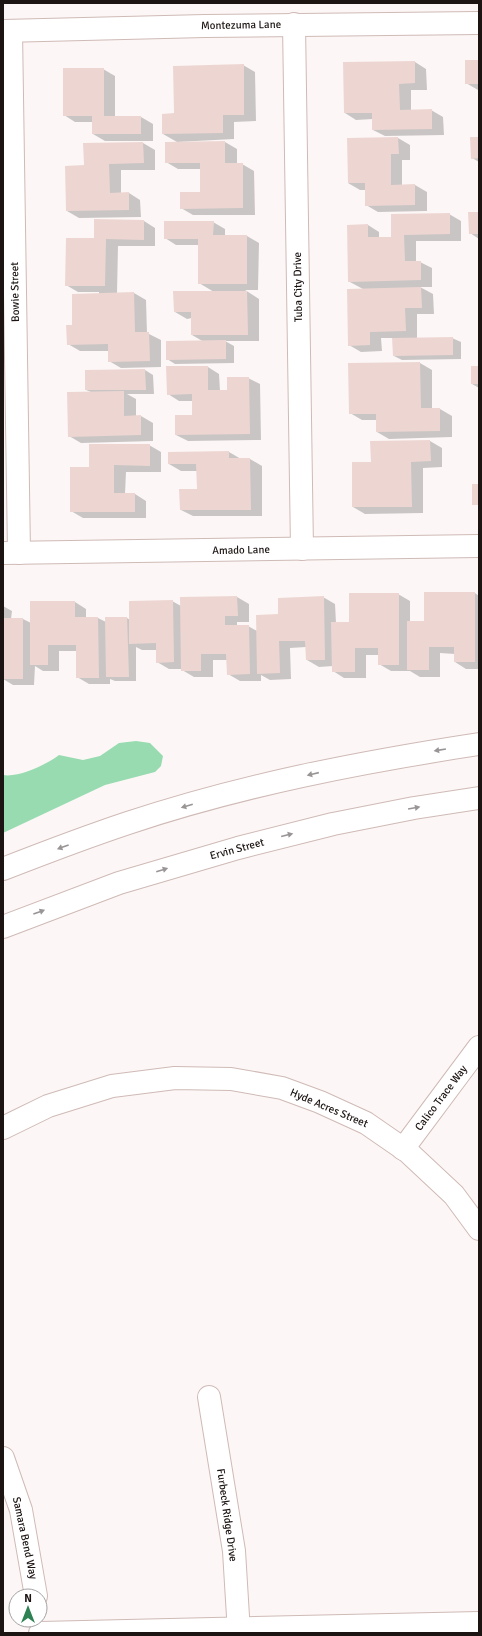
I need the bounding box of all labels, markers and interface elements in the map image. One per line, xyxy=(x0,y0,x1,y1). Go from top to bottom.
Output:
street label: Montezuma Lane xyxy=(201,18,281,32)
street label: Tuba City Drive xyxy=(291,252,305,322)
street label: Bowie Street xyxy=(8,262,22,322)
street label: Amado Lane xyxy=(212,543,270,557)
one-way arrow xyxy=(434,747,447,753)
one-way arrow xyxy=(307,772,319,778)
one-way arrow xyxy=(181,803,193,809)
one-way arrow xyxy=(408,805,421,811)
one-way arrow xyxy=(281,832,294,838)
street label: Ervin Street xyxy=(208,835,266,862)
one-way arrow xyxy=(57,844,69,850)
one-way arrow xyxy=(157,867,169,873)
one-way arrow xyxy=(34,909,46,915)
street label: Calico Trace Way xyxy=(412,1062,470,1133)
street label: Hyde Acres Street xyxy=(288,1086,370,1130)
street label: Furbeck Ridge Drive xyxy=(214,1468,240,1562)
street label: Samara Bend Way xyxy=(10,1496,40,1581)
north arrow xyxy=(8,1588,48,1628)
text: N xyxy=(24,1592,32,1605)

